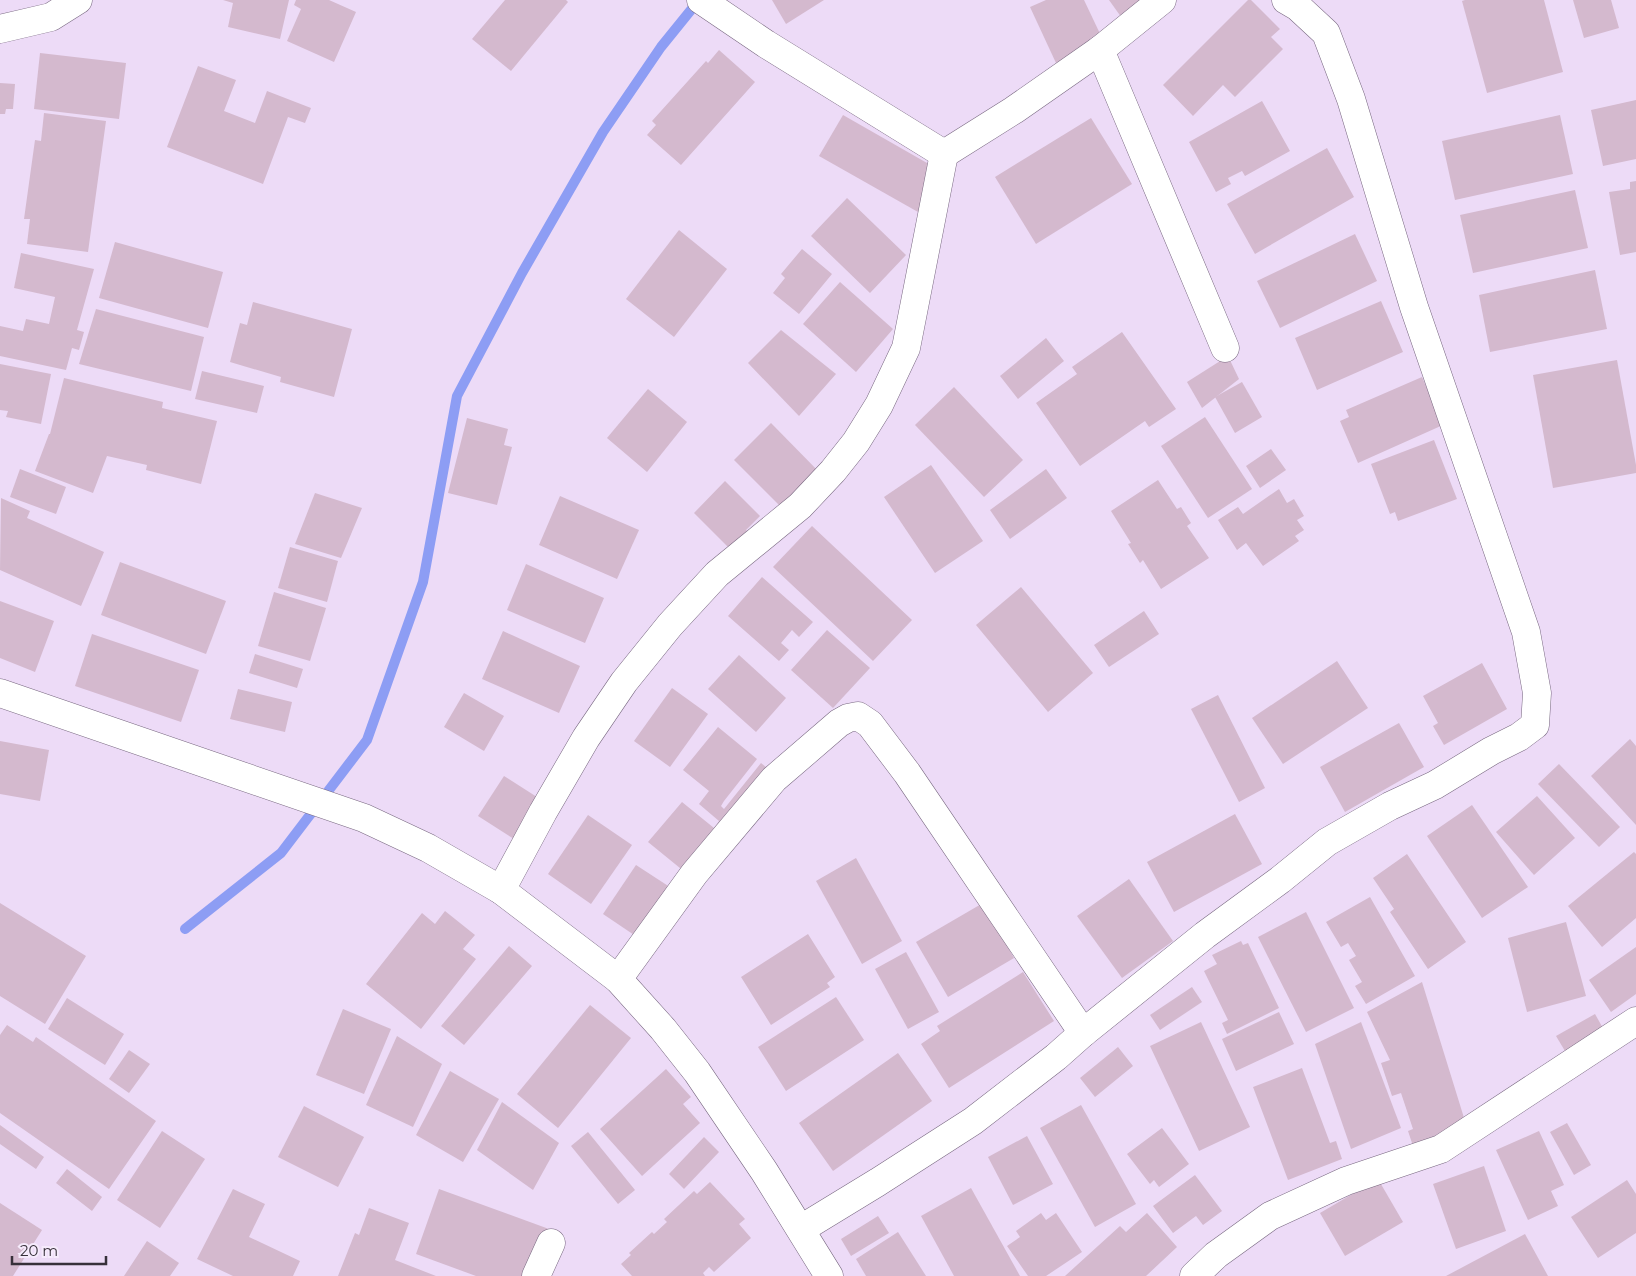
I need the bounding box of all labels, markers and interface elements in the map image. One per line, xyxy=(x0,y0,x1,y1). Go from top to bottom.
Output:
scale bar xyxy=(12,1234,106,1266)
text: 20 m xyxy=(20,1241,58,1260)

